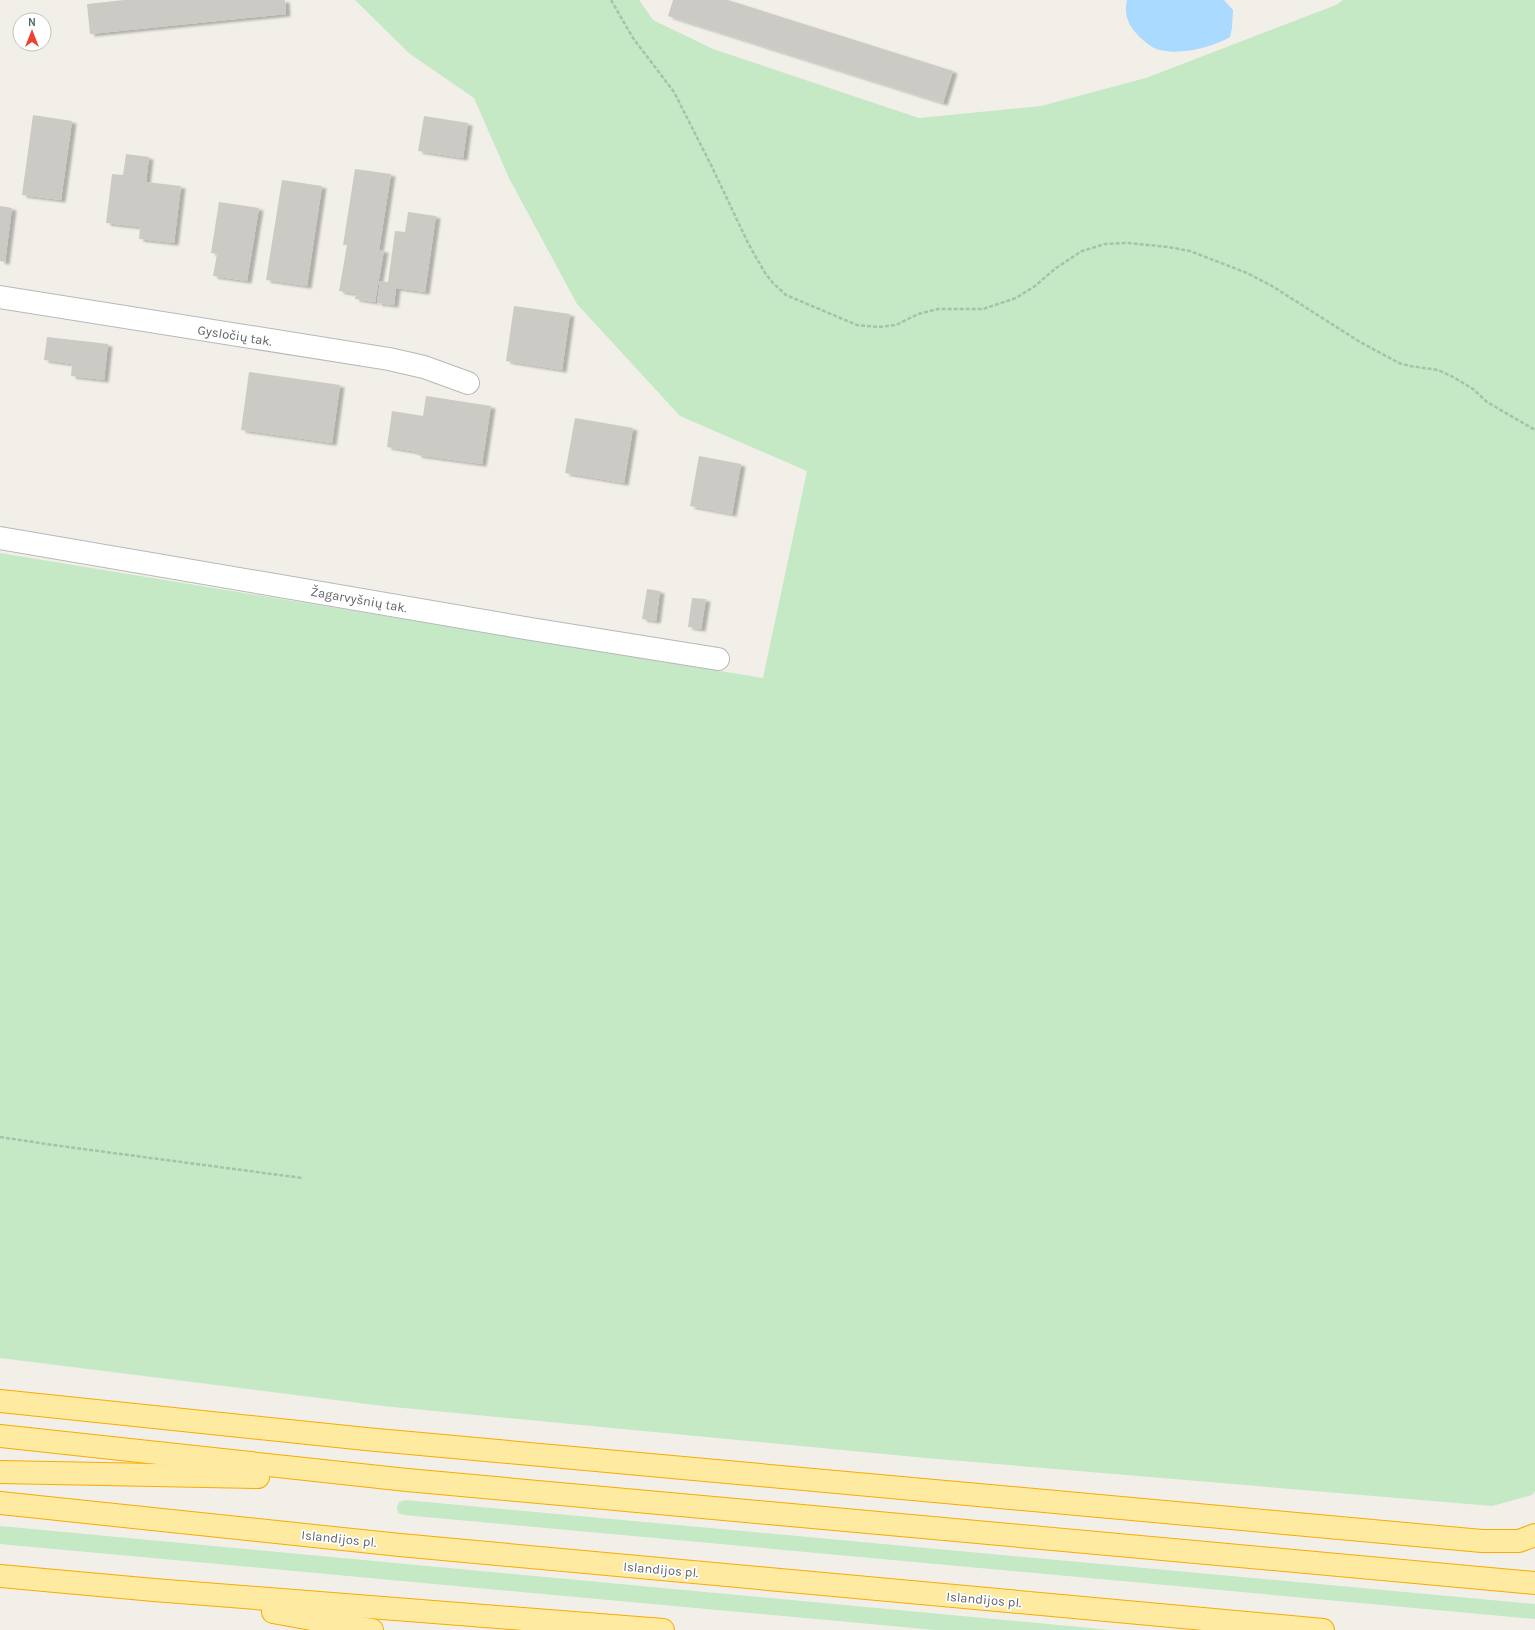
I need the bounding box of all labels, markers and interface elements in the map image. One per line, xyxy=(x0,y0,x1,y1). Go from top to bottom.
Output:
north arrow xyxy=(12,12,52,52)
text: N xyxy=(28,16,36,29)
street label: Gysločių tak. xyxy=(197,322,273,349)
street label: Žagarvyšnių tak. xyxy=(309,583,409,615)
street label: Islandijos pl. xyxy=(301,1527,377,1550)
street label: Islandijos pl. xyxy=(623,1559,699,1580)
street label: Islandijos pl. xyxy=(946,1589,1022,1610)

